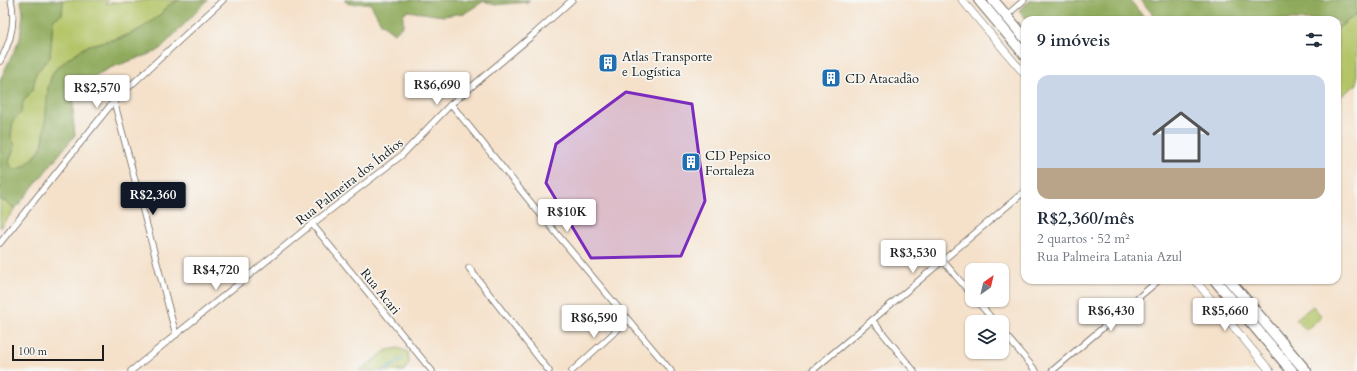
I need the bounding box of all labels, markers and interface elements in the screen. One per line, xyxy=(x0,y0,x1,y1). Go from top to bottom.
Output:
text: 9 imóveis xyxy=(1037,29,1110,52)
icon: filters xyxy=(1303,29,1325,51)
place label: Atlas Transporte e Logística xyxy=(622,48,713,81)
building icon: Atlas Transporte e Logística xyxy=(597,52,619,74)
building icon: CD Atacadão xyxy=(820,67,842,89)
place label: CD Atacadão xyxy=(845,70,919,88)
pin: R$6,690 xyxy=(400,72,474,106)
pin: R$2,570 xyxy=(60,75,134,109)
text: R$6,690 xyxy=(414,76,460,94)
text: R$2,570 xyxy=(74,79,120,97)
icon: home xyxy=(1145,101,1217,173)
street label: Rua Palmeira dos Índios xyxy=(292,134,407,229)
place label: CD Pepsico Fortaleza xyxy=(705,147,770,180)
building icon: CD Pepsico Fortaleza xyxy=(680,151,702,173)
pin: R$2,360 xyxy=(116,182,190,216)
text: R$2,360 xyxy=(130,186,176,204)
pin: R$10K xyxy=(539,199,595,233)
text: R$10K xyxy=(547,203,587,221)
text: R$2,360/mês xyxy=(1037,207,1134,230)
text: 2 quartos · 52 m² xyxy=(1037,230,1130,248)
pin: R$3,530 xyxy=(876,240,950,274)
text: R$3,530 xyxy=(890,244,936,262)
text: Rua Palmeira Latania Azul xyxy=(1037,248,1182,266)
pin: R$4,720 xyxy=(179,257,253,291)
text: R$4,720 xyxy=(193,261,239,279)
north arrow xyxy=(965,263,1009,307)
map controls xyxy=(965,263,1009,359)
street label: Rua Acari xyxy=(356,265,405,319)
pin: R$6,430 xyxy=(1074,298,1148,332)
pin: R$5,660 xyxy=(1188,298,1262,332)
text: R$6,430 xyxy=(1088,302,1134,320)
text: R$5,660 xyxy=(1202,302,1248,320)
pin: R$6,590 xyxy=(557,305,631,339)
text: R$6,590 xyxy=(571,309,617,327)
button: layers xyxy=(965,315,1009,359)
scale bar xyxy=(12,343,104,362)
text: 100 m xyxy=(18,344,47,359)

